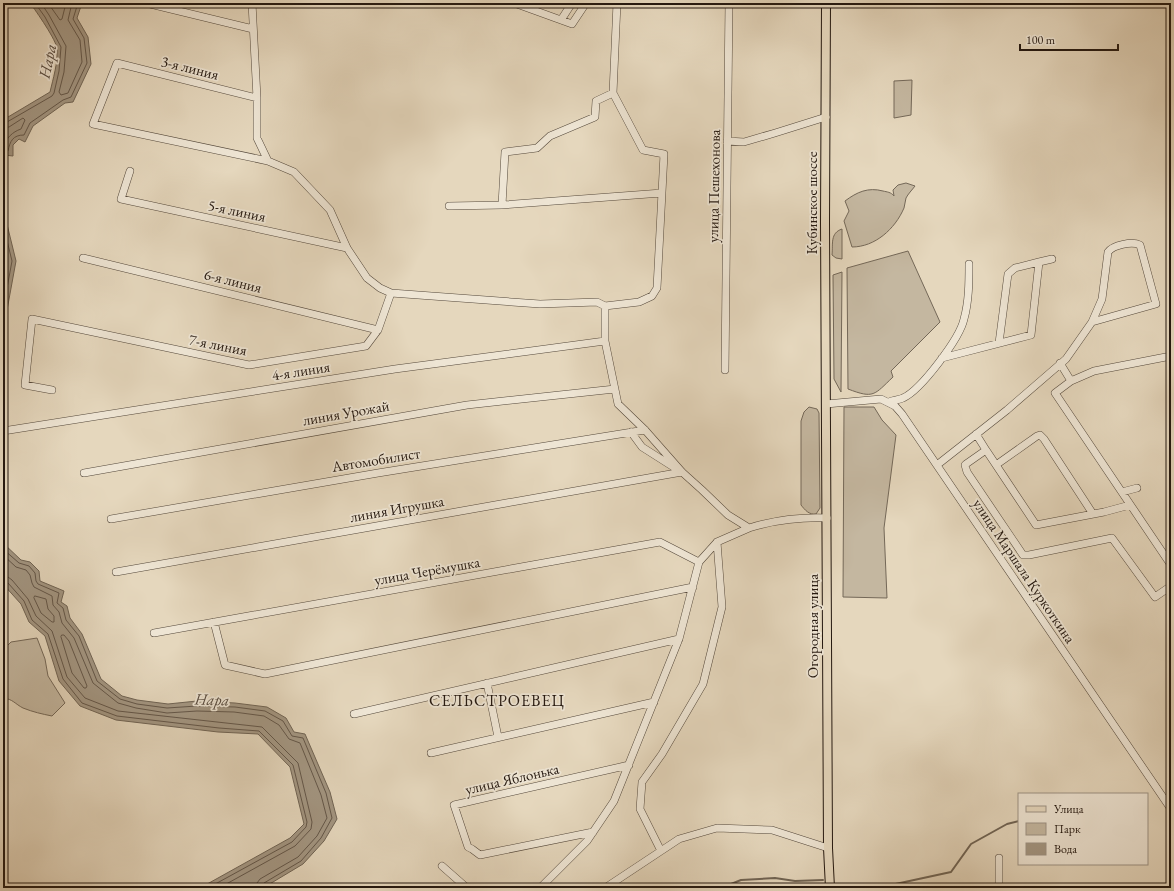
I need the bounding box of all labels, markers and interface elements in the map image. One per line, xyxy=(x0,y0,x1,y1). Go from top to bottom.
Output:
scale bar xyxy=(1020,26,1118,52)
text: 100 m xyxy=(1026,32,1056,48)
water label: Нара xyxy=(33,42,61,81)
street label: 3-я линия xyxy=(159,51,221,84)
street label: улица Пешехонова xyxy=(703,129,724,243)
street label: Кубинское шоссе xyxy=(802,151,821,255)
street label: 5-я линия xyxy=(206,195,268,226)
street label: 6-я линия xyxy=(202,264,264,297)
street label: 7-я линия xyxy=(188,330,249,359)
street label: 4-я линия xyxy=(270,356,332,384)
street label: линия Урожай xyxy=(301,396,391,429)
street label: Автомобилист xyxy=(329,443,422,476)
street label: линия Игрушка xyxy=(348,491,445,526)
street label: улица Маршала Куркоткина xyxy=(969,495,1080,647)
street label: улица Черёмушка xyxy=(373,552,481,589)
street label: Огородная улица xyxy=(803,574,822,678)
water label: Нара xyxy=(193,688,230,711)
district label: СЕЛЬСТРОЕВЕЦ xyxy=(429,690,565,711)
street label: улица Яблонька xyxy=(463,758,561,799)
legend xyxy=(1018,793,1148,865)
text: Улица xyxy=(1053,801,1084,817)
text: Парк xyxy=(1054,821,1081,837)
text: Вода xyxy=(1054,841,1077,857)

